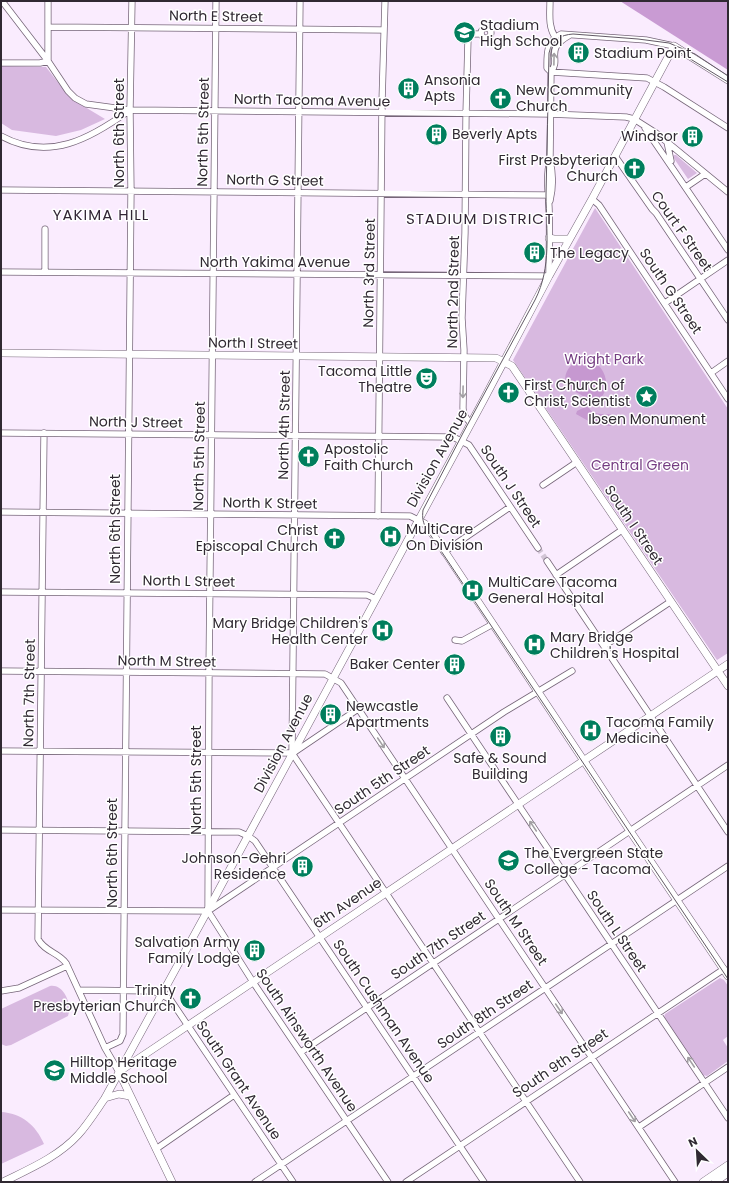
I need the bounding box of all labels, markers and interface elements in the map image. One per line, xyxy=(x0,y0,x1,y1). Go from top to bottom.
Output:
street label: North E Street xyxy=(169,5,263,27)
place label: Stadium High School xyxy=(480,15,562,51)
school or university icon: Stadium High School xyxy=(452,20,478,46)
building icon: Stadium Point xyxy=(566,40,592,66)
place label: Stadium Point xyxy=(594,43,691,63)
one-way arrow xyxy=(550,53,558,66)
place label: Ansonia Apts xyxy=(424,70,481,106)
building icon: Ansonia Apts xyxy=(396,75,422,101)
street label: North 5th Street xyxy=(192,77,214,187)
street label: North 6th Street xyxy=(109,78,129,188)
place label: New Community Church xyxy=(516,80,633,116)
church icon: New Community Church xyxy=(487,85,513,111)
street label: North Tacoma Avenue xyxy=(234,89,391,111)
building icon: Beverly Apts xyxy=(424,121,450,147)
building icon: Windsor xyxy=(680,123,706,149)
place label: Beverly Apts xyxy=(452,124,537,144)
place label: Windsor xyxy=(621,126,678,146)
place label: First Presbyterian Church xyxy=(499,150,618,186)
church icon: First Presbyterian Church xyxy=(621,155,647,181)
street label: North G Street xyxy=(226,169,324,191)
street label: Court F Street xyxy=(647,187,717,275)
district label: YAKIMA HILL xyxy=(53,204,149,225)
district label: STADIUM DISTRICT xyxy=(406,208,554,229)
street label: North 3rd Street xyxy=(358,218,380,328)
street label: North 2nd Street xyxy=(442,235,464,349)
building icon: The Legacy xyxy=(522,240,548,266)
place label: The Legacy xyxy=(550,243,629,263)
street label: South G Street xyxy=(635,244,707,338)
street label: North Yakima Avenue xyxy=(200,252,350,272)
street label: North I Street xyxy=(208,332,298,354)
park label: Wright Park xyxy=(564,349,645,369)
place label: Tacoma Little Theatre xyxy=(318,361,412,397)
theatre icon: Tacoma Little Theatre xyxy=(414,366,440,392)
street label: North 4th Street xyxy=(273,370,295,480)
place label: First Church of Christ, Scientist xyxy=(524,375,630,411)
church icon: First Church of Christ, Scientist xyxy=(496,380,522,406)
place icon: Ibsen Monument xyxy=(634,384,660,410)
one-way arrow xyxy=(459,385,467,398)
street label: North 5th Street xyxy=(188,401,210,511)
street label: Division Avenue xyxy=(402,405,472,511)
place label: Ibsen Monument xyxy=(588,409,706,429)
street label: North J Street xyxy=(89,411,183,433)
place label: Apostolic Faith Church xyxy=(324,439,413,475)
street label: South J Street xyxy=(476,441,546,531)
church icon: Apostolic Faith Church xyxy=(296,444,322,470)
park label: Central Green xyxy=(591,455,689,475)
street label: North 6th Street xyxy=(105,474,125,584)
street label: South I Street xyxy=(600,481,668,569)
street label: North K Street xyxy=(222,492,318,514)
place label: MultiCare On Division xyxy=(406,519,483,555)
place label: Christ Episcopal Church xyxy=(196,520,318,556)
hospital icon: MultiCare On Division xyxy=(377,524,403,550)
church icon: Christ Episcopal Church xyxy=(321,525,347,551)
street label: North L Street xyxy=(143,570,235,592)
place label: MultiCare Tacoma General Hospital xyxy=(488,572,617,608)
hospital icon: MultiCare Tacoma General Hospital xyxy=(460,577,486,603)
place label: Mary Bridge Children's Health Center xyxy=(213,613,368,649)
hospital icon: Mary Bridge Children's Health Center xyxy=(370,618,396,644)
place label: Mary Bridge Children's Hospital xyxy=(550,627,679,663)
hospital icon: Mary Bridge Children's Hospital xyxy=(522,632,548,658)
street label: North 7th Street xyxy=(18,639,40,747)
street label: North M Street xyxy=(118,650,216,672)
building icon: Baker Center xyxy=(442,651,468,677)
place label: Baker Center xyxy=(350,654,440,674)
street label: Division Avenue xyxy=(248,690,318,796)
place label: Newcastle Apartments xyxy=(346,696,429,732)
building icon: Newcastle Apartments xyxy=(318,701,344,727)
place label: Tacoma Family Medicine xyxy=(606,712,714,748)
hospital icon: Tacoma Family Medicine xyxy=(578,717,604,743)
building icon: Safe & Sound Building xyxy=(487,723,513,749)
street label: North 5th Street xyxy=(186,725,206,835)
one-way arrow xyxy=(377,737,385,748)
street label: South 5th Street xyxy=(330,741,434,819)
place label: Safe & Sound Building xyxy=(453,748,547,784)
street label: North 6th Street xyxy=(102,798,122,908)
one-way arrow xyxy=(529,821,537,832)
place label: The Evergreen State College - Tacoma xyxy=(524,843,664,879)
place label: Johnson-Gehri Residence xyxy=(182,848,286,884)
school or university icon: The Evergreen State College - Tacoma xyxy=(495,848,521,874)
building icon: Johnson-Gehri Residence xyxy=(289,853,315,879)
street label: 6th Avenue xyxy=(309,872,386,933)
street label: South M Street xyxy=(480,875,552,969)
street label: South L Street xyxy=(582,886,652,976)
street label: South 7th Street xyxy=(387,906,489,984)
place label: Salvation Army Family Lodge xyxy=(134,932,240,968)
street label: South Cushman Avenue xyxy=(328,935,440,1087)
building icon: Salvation Army Family Lodge xyxy=(242,937,268,963)
street label: South Ainsworth Avenue xyxy=(251,964,363,1116)
street label: South 8th Street xyxy=(433,975,537,1053)
place label: Trinity Presbyterian Church xyxy=(33,980,176,1016)
church icon: Trinity Presbyterian Church xyxy=(178,985,204,1011)
one-way arrow xyxy=(555,1003,563,1014)
street label: South Grant Avenue xyxy=(192,1016,287,1144)
street label: South 9th Street xyxy=(508,1024,612,1102)
place label: Hilltop Heritage Middle School xyxy=(70,1052,177,1088)
school or university icon: Hilltop Heritage Middle School xyxy=(42,1057,68,1083)
one-way arrow xyxy=(687,1057,695,1068)
one-way arrow xyxy=(628,1111,636,1122)
north arrow xyxy=(677,1131,717,1171)
text: N xyxy=(686,1133,700,1151)

